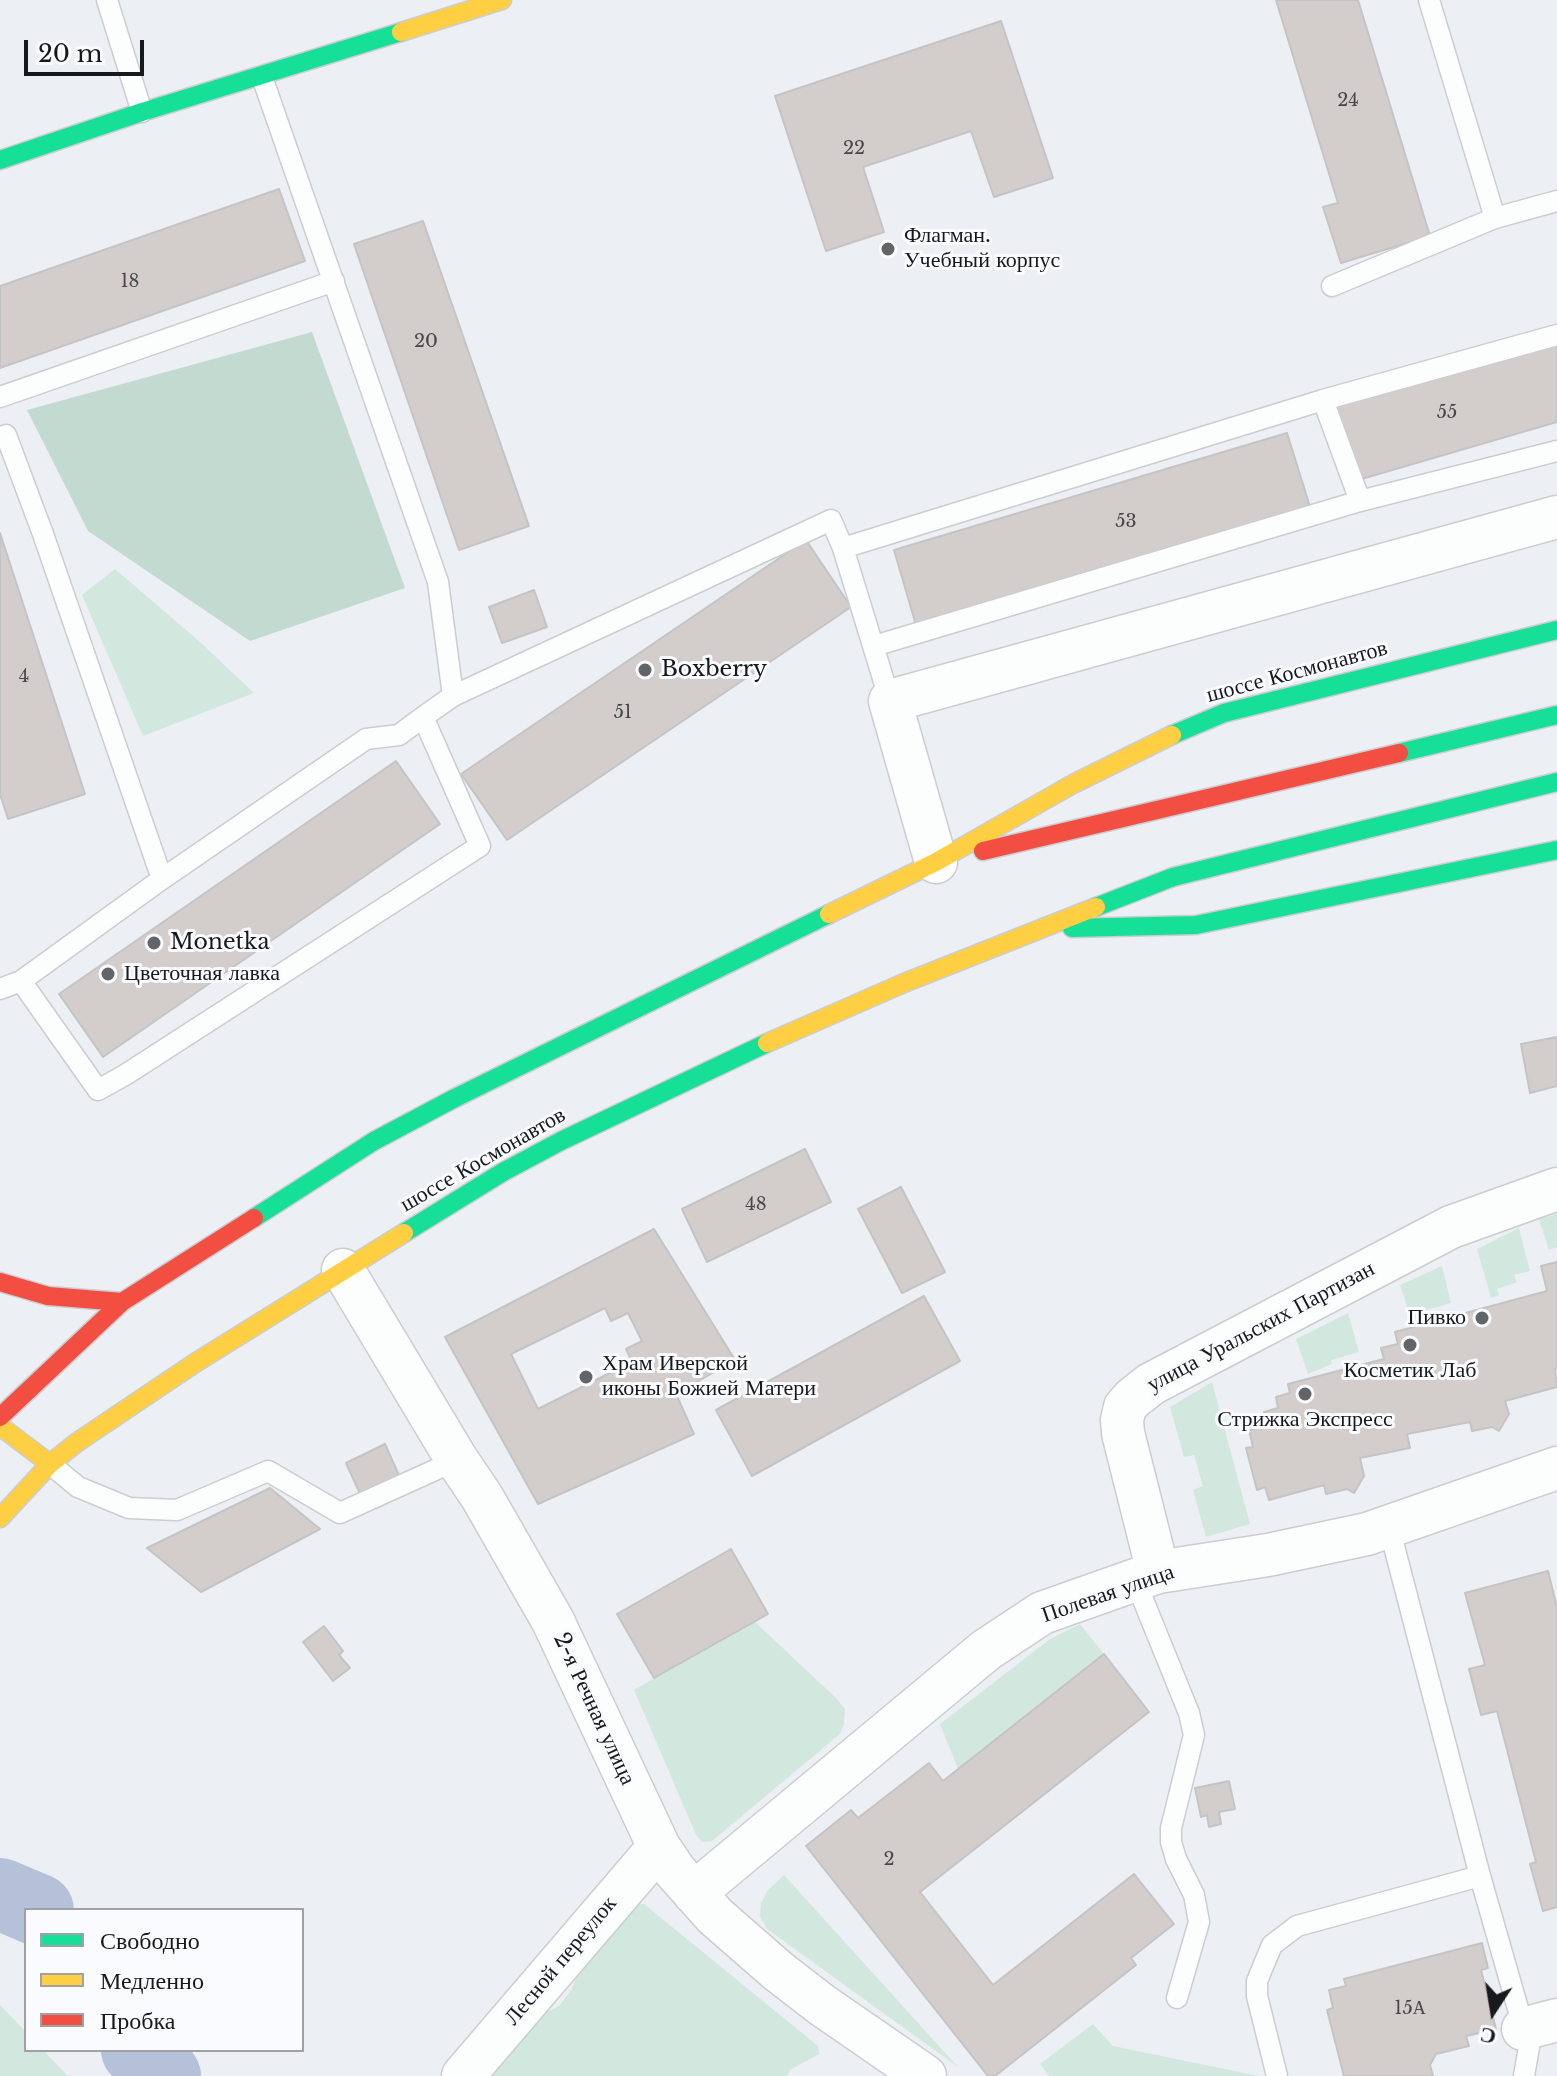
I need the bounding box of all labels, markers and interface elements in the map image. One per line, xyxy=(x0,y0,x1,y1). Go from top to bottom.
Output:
scale bar xyxy=(28,24,148,74)
text: 20 m xyxy=(38,39,103,68)
house number: 24 xyxy=(1337,90,1359,112)
house number: 22 xyxy=(843,138,865,160)
place label: Флагман. Учебный корпус xyxy=(904,223,1060,274)
marker: Флагман. Учебный корпус xyxy=(879,240,897,258)
house number: 18 xyxy=(121,271,139,293)
house number: 20 xyxy=(414,331,438,353)
house number: 55 xyxy=(1437,402,1457,424)
house number: 53 xyxy=(1115,511,1137,533)
street label: шоссе Космонавтов xyxy=(1204,635,1390,709)
place label: Boxberry xyxy=(661,657,767,683)
marker: Boxberry xyxy=(636,661,654,679)
house number: 4 xyxy=(19,666,29,688)
house number: 51 xyxy=(614,702,632,724)
place label: Monetka xyxy=(170,930,270,956)
marker: Monetka xyxy=(145,934,163,952)
place label: Цветочная лавка xyxy=(124,961,280,987)
marker: Цветочная лавка xyxy=(99,965,117,983)
street label: шоссе Космонавтов xyxy=(396,1102,570,1218)
house number: 48 xyxy=(745,1194,767,1216)
street label: улица Уральских Партизан xyxy=(1143,1256,1379,1398)
place label: Пивко xyxy=(1407,1305,1466,1331)
marker: Пивко xyxy=(1473,1309,1491,1327)
marker: Косметик Лаб xyxy=(1401,1336,1419,1354)
place label: Храм Иверской иконы Божией Матери xyxy=(602,1351,816,1402)
place label: Косметик Лаб xyxy=(1344,1358,1476,1384)
marker: Храм Иверской иконы Божией Матери xyxy=(577,1368,595,1386)
marker: Стрижка Экспресс xyxy=(1296,1385,1314,1403)
place label: Стрижка Экспресс xyxy=(1217,1407,1393,1433)
street label: Полевая улица xyxy=(1038,1559,1178,1629)
street label: 2-я Речная улица xyxy=(547,1629,641,1789)
house number: 2 xyxy=(883,1849,895,1871)
street label: Лесной переулок xyxy=(499,1891,623,2031)
legend xyxy=(24,1908,304,2052)
text: Свободно xyxy=(100,1926,200,1955)
text: Медленно xyxy=(100,1966,204,1995)
north arrow xyxy=(1453,1972,1533,2052)
house number: 15А xyxy=(1394,1998,1426,2020)
text: Пробка xyxy=(100,2006,176,2035)
text: С xyxy=(1477,2021,1498,2051)

